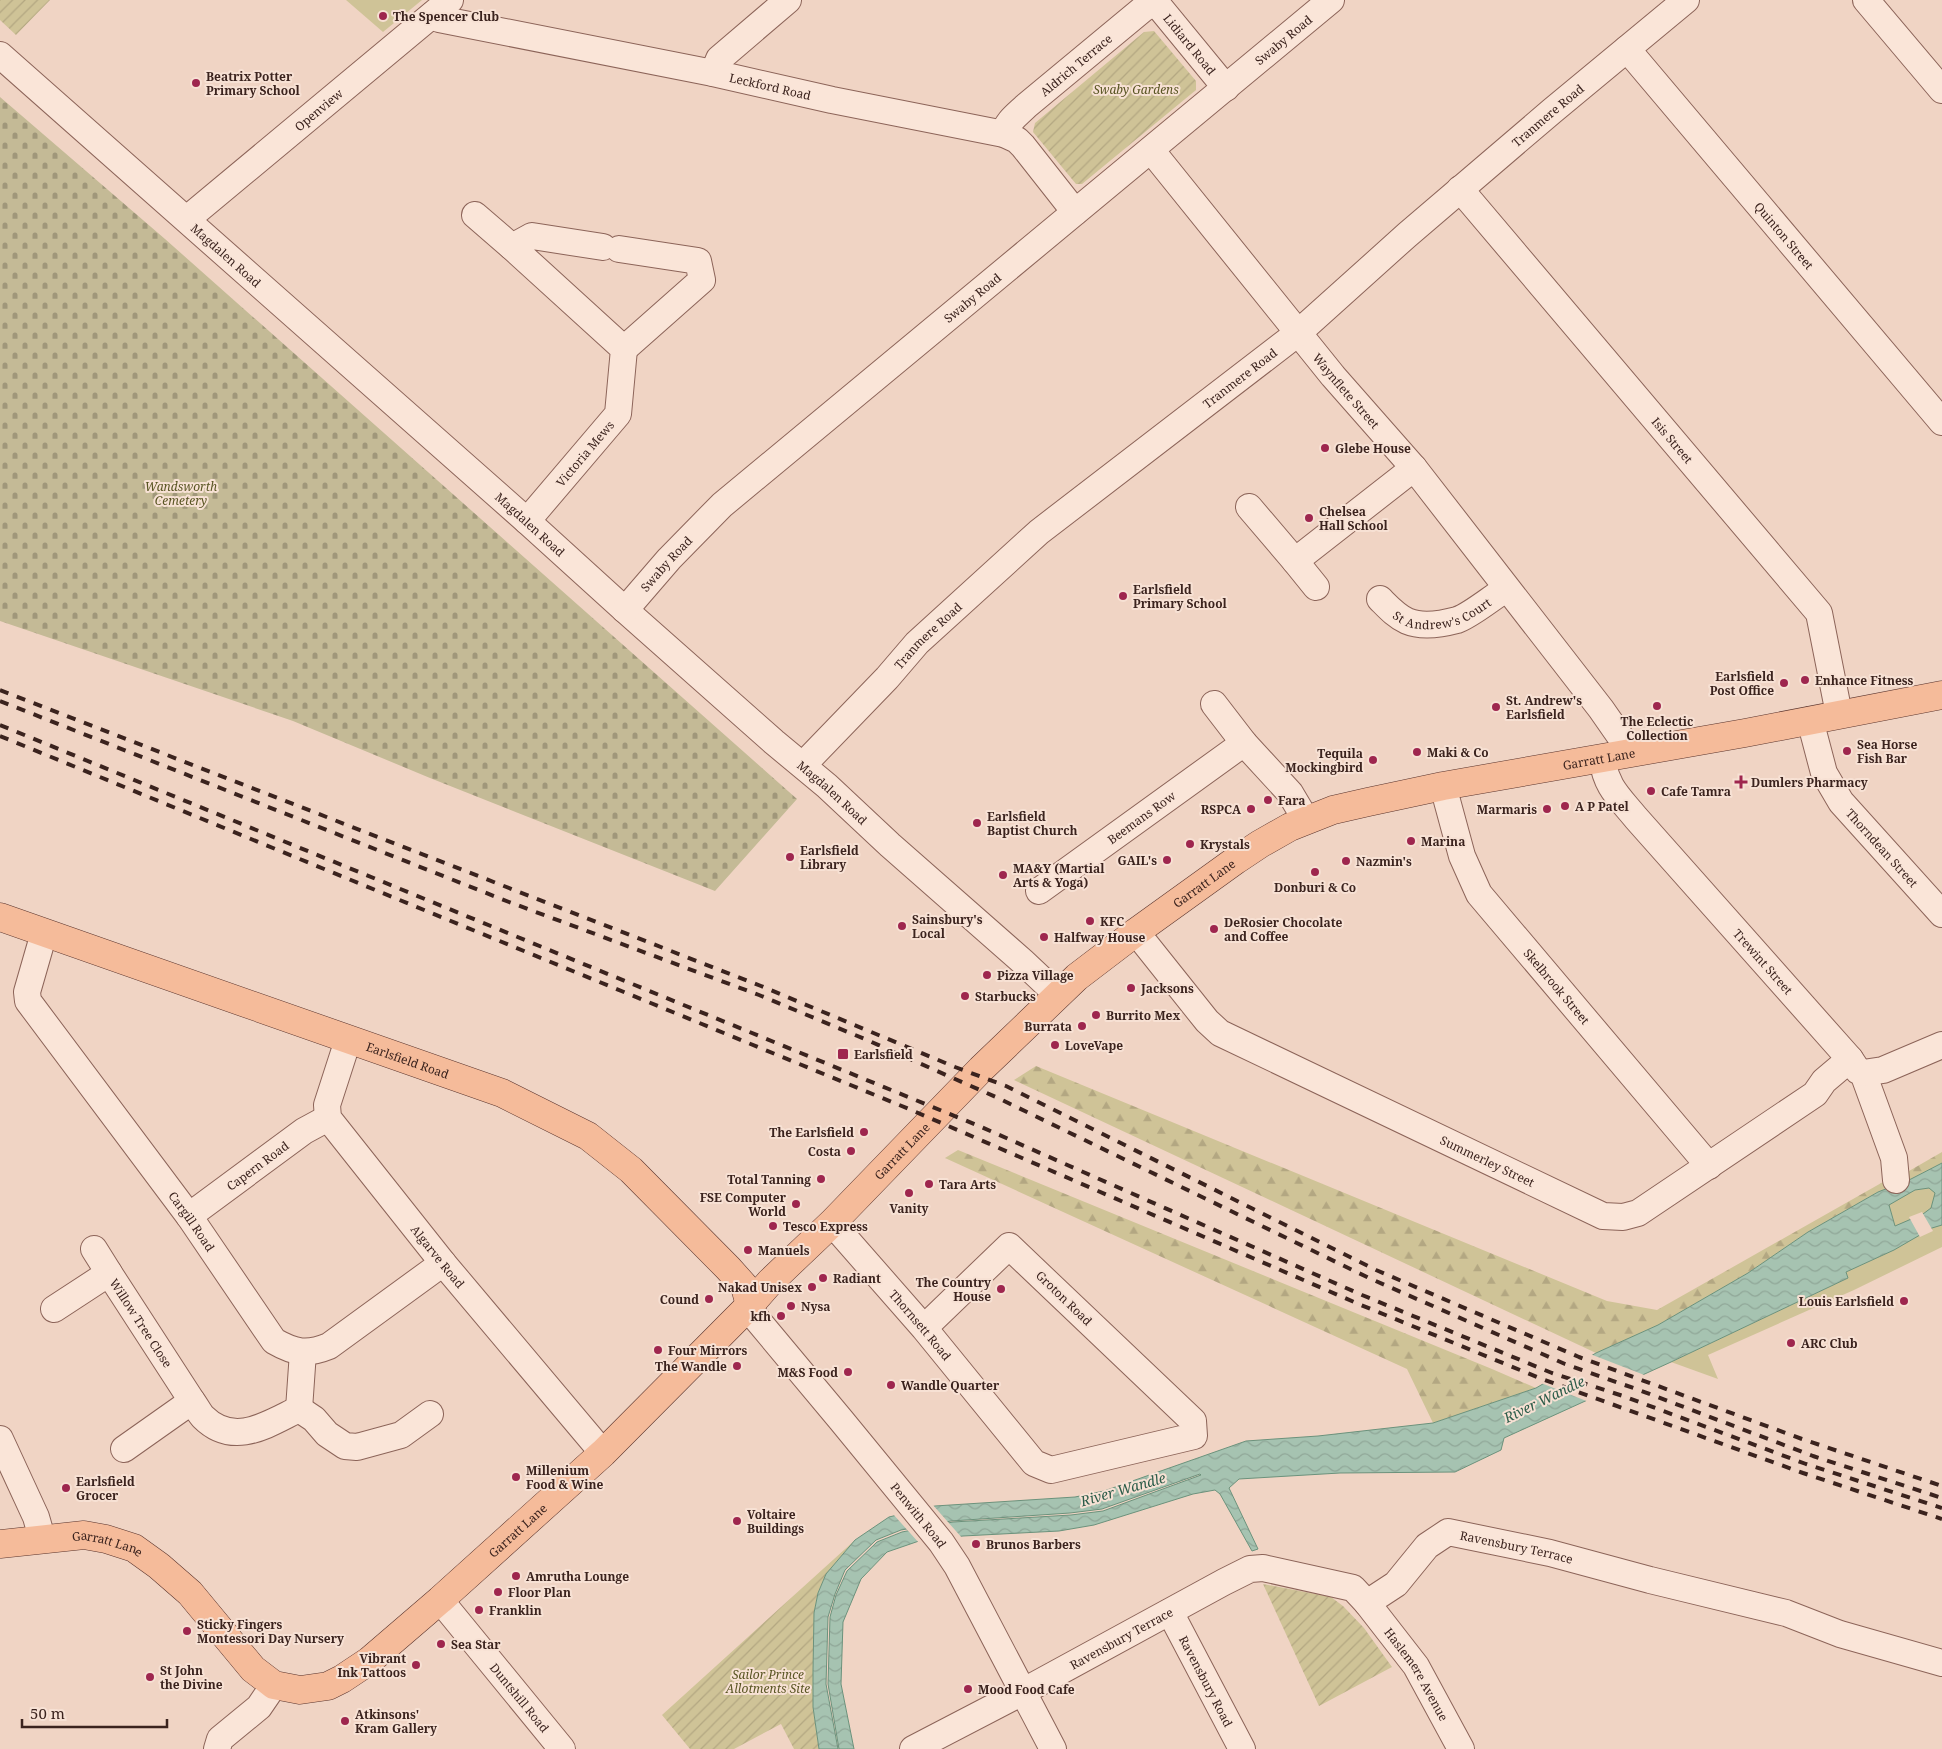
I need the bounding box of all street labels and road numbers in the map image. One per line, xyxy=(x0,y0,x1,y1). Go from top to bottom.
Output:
street label: Lidiard Road xyxy=(1160,10,1221,79)
street label: Swaby Road xyxy=(1251,11,1316,68)
street label: Aldrich Terrace xyxy=(1036,30,1116,100)
street label: Leckford Road xyxy=(728,68,813,104)
street label: Tranmere Road xyxy=(1508,79,1588,150)
street label: Openview xyxy=(291,84,347,135)
street label: Quinton Street xyxy=(1751,198,1818,273)
street label: Magdalen Road xyxy=(187,219,266,291)
street label: Swaby Road xyxy=(940,268,1005,326)
street label: Tranmere Road xyxy=(1199,344,1281,412)
street label: Waynflete Street xyxy=(1309,349,1384,432)
street label: Isis Street xyxy=(1648,413,1697,467)
street label: Victoria Mews xyxy=(552,417,618,490)
street label: Magdalen Road xyxy=(492,488,569,561)
street label: Swaby Road xyxy=(636,532,696,595)
street label: St Andrew's Court xyxy=(1390,593,1494,633)
street label: Tranmere Road xyxy=(890,598,966,673)
street label: Garratt Lane xyxy=(1561,744,1636,773)
street label: Magdalen Road xyxy=(794,756,872,829)
street label: Beemans Row xyxy=(1104,786,1179,848)
street label: Thorndean Street xyxy=(1842,805,1922,891)
street label: Garratt Lane xyxy=(1169,855,1239,911)
street label: Trewint Street xyxy=(1730,925,1797,998)
street label: Skelbrook Street xyxy=(1520,945,1594,1028)
street label: Earlsfield Road xyxy=(364,1038,452,1082)
street label: Garratt Lane xyxy=(870,1119,933,1183)
street label: Summerley Street xyxy=(1438,1131,1537,1191)
street label: Capern Road xyxy=(223,1136,292,1194)
street label: Cargill Road xyxy=(165,1188,219,1255)
street label: Algarve Road xyxy=(407,1221,469,1292)
street label: Groton Road xyxy=(1032,1267,1096,1330)
street label: Willow Tree Close xyxy=(106,1275,176,1371)
street label: Thornsett Road xyxy=(886,1286,956,1364)
street label: Penwith Road xyxy=(887,1479,951,1551)
street label: Garratt Lane xyxy=(485,1499,550,1561)
street label: Garratt Lane xyxy=(71,1526,147,1560)
street label: Ravensbury Terrace xyxy=(1459,1526,1575,1567)
street label: Ravensbury Terrace xyxy=(1067,1603,1176,1673)
street label: Haslemere Avenue xyxy=(1381,1624,1453,1724)
street label: Ravensbury Road xyxy=(1175,1633,1238,1730)
street label: Duntshill Road xyxy=(486,1659,554,1736)

